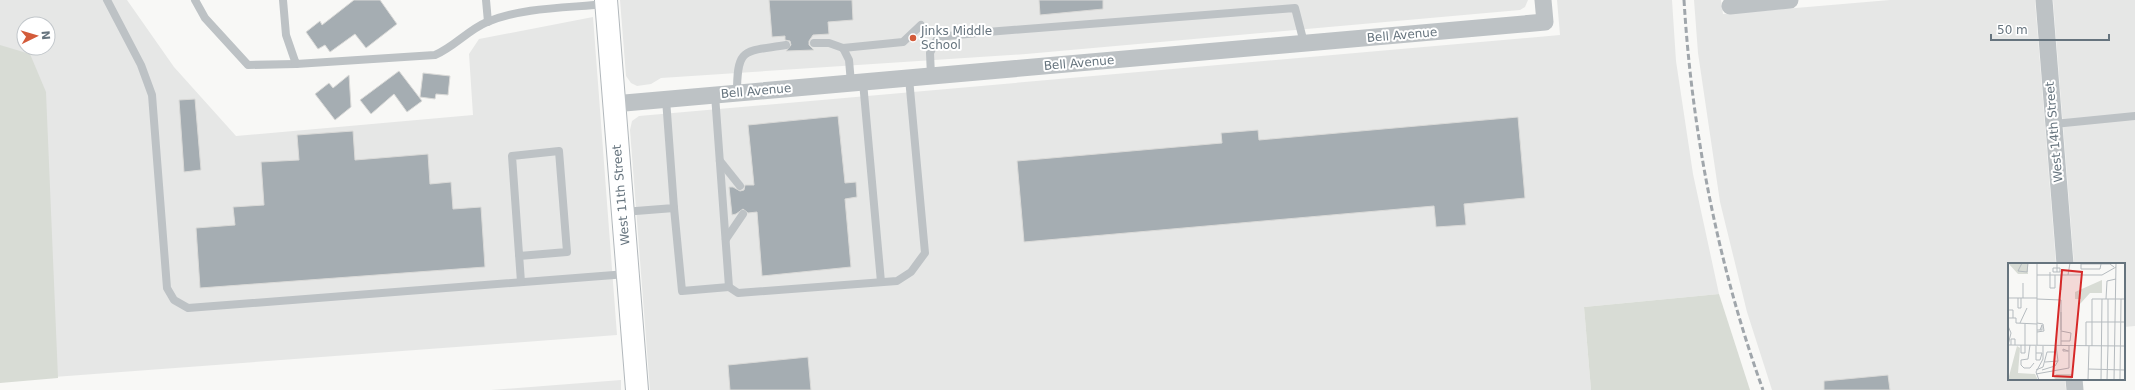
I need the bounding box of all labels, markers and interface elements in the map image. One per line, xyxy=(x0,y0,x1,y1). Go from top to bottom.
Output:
north arrow xyxy=(16,16,56,56)
scale bar xyxy=(1991,16,2109,42)
text: 50 m xyxy=(1997,23,2028,37)
place label: Jinks Middle School xyxy=(920,24,992,52)
street label: Bell Avenue xyxy=(1366,25,1438,45)
text: N xyxy=(39,30,52,40)
marker: Jinks Middle School xyxy=(908,33,918,43)
street label: Bell Avenue xyxy=(1043,53,1115,73)
street label: Bell Avenue xyxy=(720,81,792,101)
street label: West 14th Street xyxy=(2043,81,2065,183)
street label: West 11th Street xyxy=(610,144,632,246)
inset map xyxy=(2008,263,2125,380)

